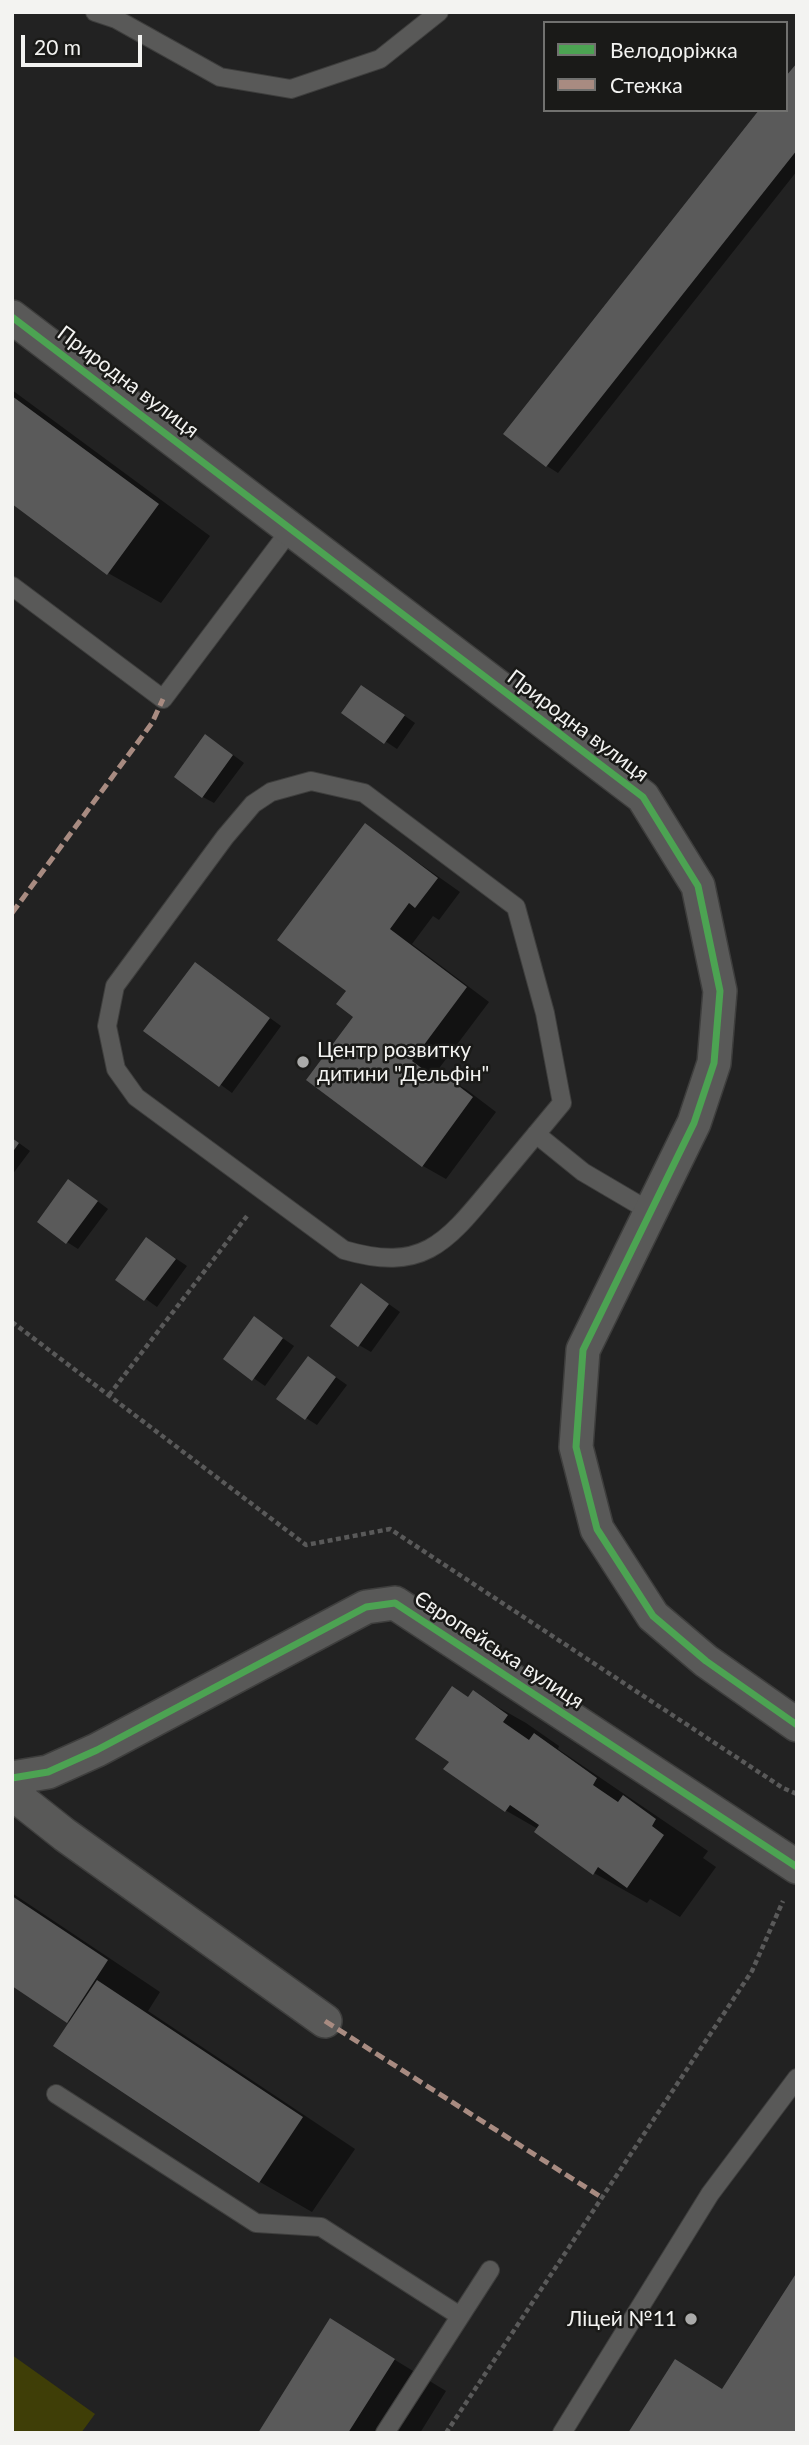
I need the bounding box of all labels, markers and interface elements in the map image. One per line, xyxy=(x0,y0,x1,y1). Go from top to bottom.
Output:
scale bar xyxy=(24,21,145,65)
legend xyxy=(543,21,788,112)
text: 20 m xyxy=(34,34,81,59)
text: Велодоріжка xyxy=(610,37,738,62)
text: Стежка xyxy=(610,72,683,97)
street label: Природна вулиця xyxy=(52,321,204,443)
street label: Природна вулиця xyxy=(502,665,654,787)
place label: Центр розвитку дитини "Дельфін" xyxy=(317,1037,489,1087)
marker: Центр розвитку дитини "Дельфін" xyxy=(295,1054,311,1070)
street label: Європейська вулиця xyxy=(409,1586,589,1714)
place label: Ліцей №11 xyxy=(567,2306,677,2332)
marker: Ліцей №11 xyxy=(683,2311,699,2327)

